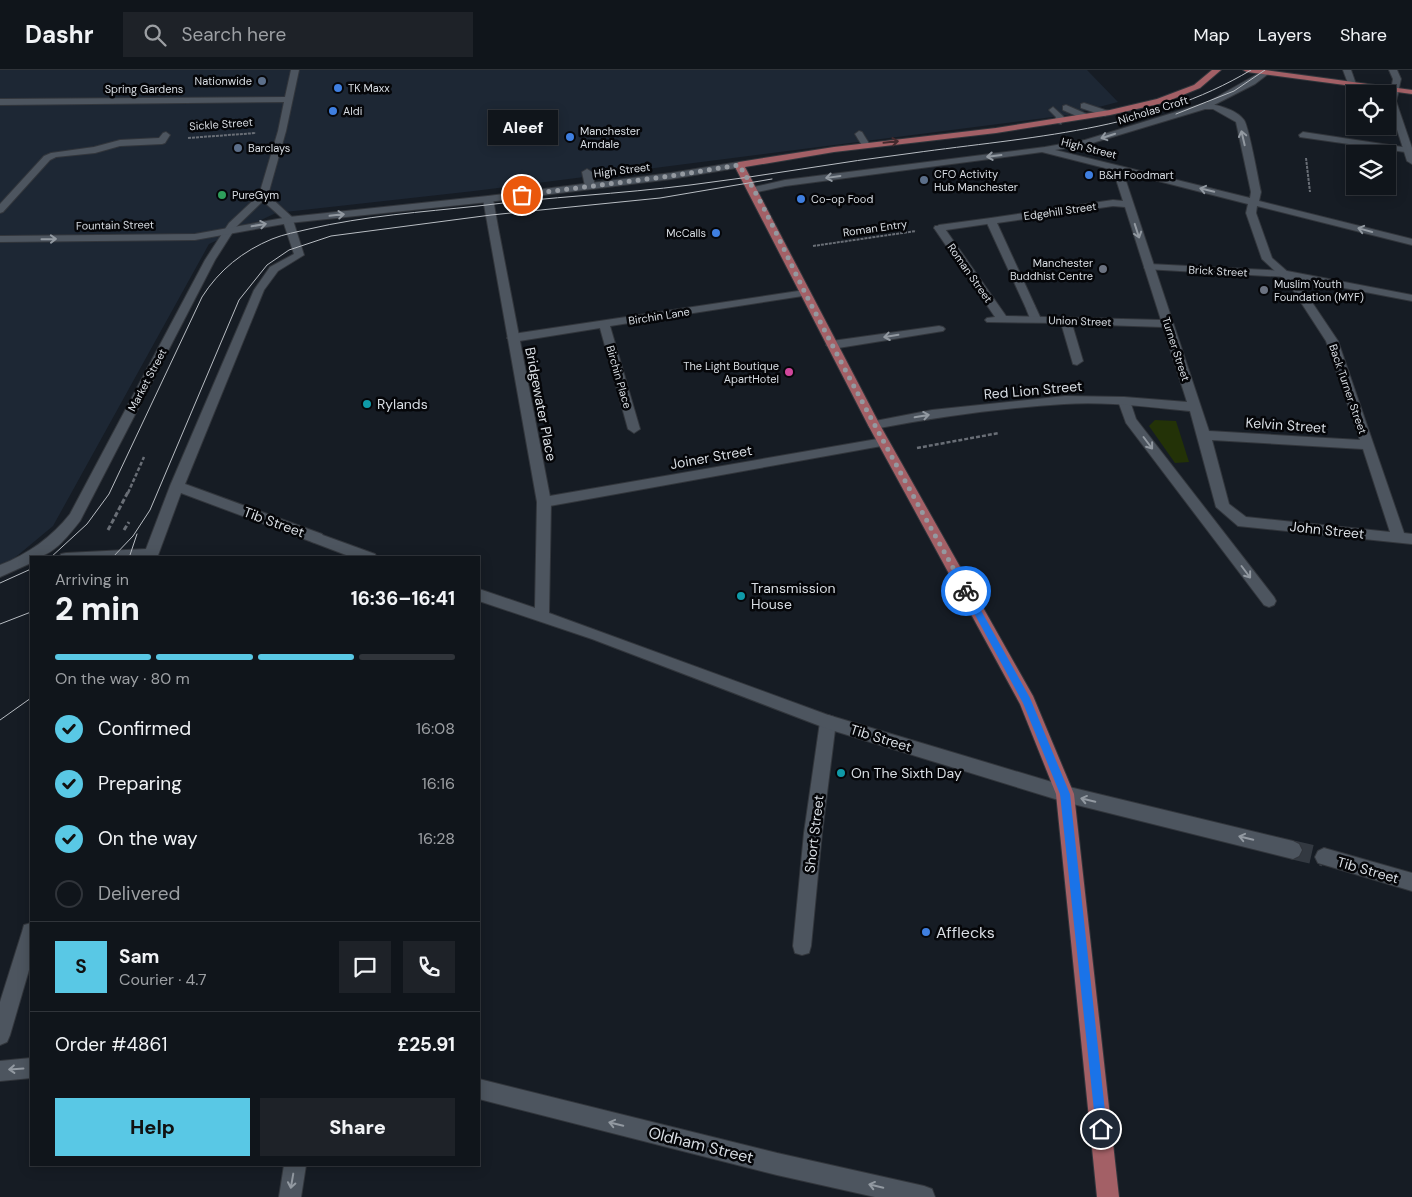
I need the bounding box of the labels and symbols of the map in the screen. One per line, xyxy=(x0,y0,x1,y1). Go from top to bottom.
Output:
place label: Nationwide xyxy=(195,74,252,88)
marker: Nationwide xyxy=(256,75,268,87)
place label: TK Maxx xyxy=(348,81,390,95)
street label: Spring Gardens xyxy=(105,82,183,96)
marker: TK Maxx xyxy=(332,82,344,94)
street label: Nicholas Croft xyxy=(1116,93,1190,127)
place label: Aldi xyxy=(343,104,362,118)
marker: Aldi xyxy=(327,105,339,117)
callout: Aleef xyxy=(487,110,557,145)
street label: Sickle Street xyxy=(189,115,253,133)
place label: Manchester Arndale xyxy=(580,124,640,151)
one-way arrow xyxy=(1238,130,1247,146)
marker: Manchester Arndale xyxy=(564,131,576,143)
one-way arrow xyxy=(1101,131,1117,141)
street label: High Street xyxy=(1060,134,1118,162)
one-way arrow xyxy=(882,137,898,147)
place label: Barclays xyxy=(248,141,290,155)
marker: Barclays xyxy=(232,142,244,154)
one-way arrow xyxy=(986,151,1002,161)
street label: High Street xyxy=(593,160,651,180)
place label: CFO Activity Hub Manchester xyxy=(934,167,1018,194)
place label: B&H Foodmart xyxy=(1099,168,1174,182)
marker: B&H Foodmart xyxy=(1083,169,1095,181)
one-way arrow xyxy=(825,172,841,182)
pin xyxy=(501,174,543,216)
marker: CFO Activity Hub Manchester xyxy=(918,174,930,186)
one-way arrow xyxy=(1200,185,1216,194)
place label: PureGym xyxy=(232,188,279,202)
marker: PureGym xyxy=(216,189,228,201)
place label: Co-op Food xyxy=(811,192,873,206)
marker: Co-op Food xyxy=(795,193,807,205)
street label: Edgehill Street xyxy=(1023,199,1097,223)
one-way arrow xyxy=(329,210,345,220)
street label: Fountain Street xyxy=(76,217,154,233)
street label: Roman Entry xyxy=(842,217,908,239)
one-way arrow xyxy=(251,220,267,229)
one-way arrow xyxy=(1133,223,1143,239)
one-way arrow xyxy=(1357,225,1373,234)
place label: McCalls xyxy=(666,226,706,240)
marker: McCalls xyxy=(710,227,722,239)
one-way arrow xyxy=(40,234,56,244)
street label: Roman Street xyxy=(944,241,996,305)
place label: Manchester Buddhist Centre xyxy=(1010,256,1093,283)
street label: Brick Street xyxy=(1188,262,1248,280)
marker: Manchester Buddhist Centre xyxy=(1097,263,1109,275)
place label: Muslim Youth Foundation (MYF) xyxy=(1274,277,1364,304)
marker: Muslim Youth Foundation (MYF) xyxy=(1258,284,1270,296)
street label: Birchin Lane xyxy=(627,304,691,328)
street label: Union Street xyxy=(1048,313,1112,329)
street label: Turner Street xyxy=(1159,315,1193,383)
one-way arrow xyxy=(883,332,899,342)
street label: Back Turner Street xyxy=(1326,342,1370,436)
street label: Birchin Place xyxy=(603,344,635,410)
street label: Bridgewater Place xyxy=(521,345,561,463)
street label: Market Street xyxy=(125,346,169,414)
place label: The Light Boutique ApartHotel xyxy=(683,359,779,386)
marker: The Light Boutique ApartHotel xyxy=(783,366,795,378)
street label: Red Lion Street xyxy=(983,377,1083,403)
place label: Rylands xyxy=(377,395,428,413)
marker: Rylands xyxy=(361,398,373,410)
one-way arrow xyxy=(914,411,930,421)
street label: Kelvin Street xyxy=(1245,413,1327,437)
one-way arrow xyxy=(1142,436,1153,449)
street label: Joiner Street xyxy=(668,441,754,473)
street label: Tib Street xyxy=(241,503,307,541)
street label: John Street xyxy=(1289,517,1365,543)
one-way arrow xyxy=(1241,565,1252,578)
courier xyxy=(941,566,991,616)
place label: Transmission House xyxy=(751,579,836,613)
marker: Transmission House xyxy=(735,590,747,602)
street label: Tib Street xyxy=(848,720,914,756)
place label: On The Sixth Day xyxy=(851,764,962,782)
marker: On The Sixth Day xyxy=(835,767,847,779)
street label: Short Street xyxy=(800,794,828,874)
one-way arrow xyxy=(1080,795,1096,804)
one-way arrow xyxy=(1238,833,1254,842)
street label: Tib Street xyxy=(1335,853,1401,887)
place label: Afflecks xyxy=(936,922,995,943)
marker: Afflecks xyxy=(920,926,932,938)
one-way arrow xyxy=(8,1064,24,1073)
pin xyxy=(1080,1108,1122,1150)
one-way arrow xyxy=(609,1119,625,1128)
street label: Oldham Street xyxy=(646,1122,756,1168)
one-way arrow xyxy=(287,1173,297,1189)
one-way arrow xyxy=(869,1181,885,1190)

